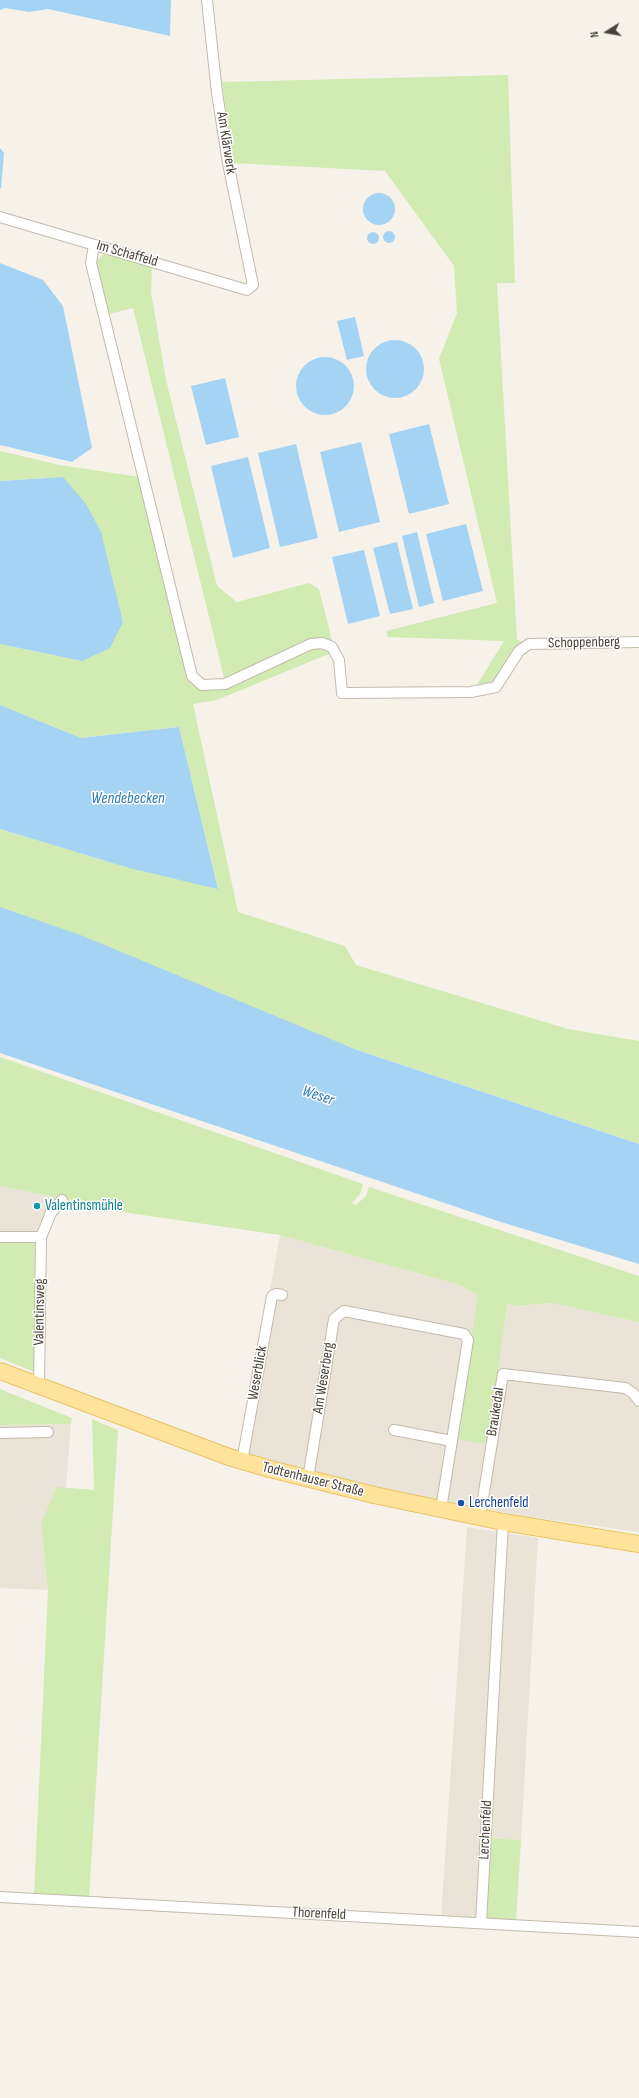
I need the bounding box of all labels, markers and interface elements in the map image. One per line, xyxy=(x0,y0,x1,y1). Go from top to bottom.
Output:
north arrow xyxy=(587,12,627,52)
text: N xyxy=(588,30,602,39)
street label: Am Klärwerk xyxy=(212,110,240,176)
street label: Im Schaffeld xyxy=(94,237,160,271)
street label: Schoppenberg xyxy=(548,633,620,653)
water label: Wendebecken xyxy=(91,789,165,809)
water label: Weser xyxy=(300,1082,336,1110)
place label: Valentinsmühle xyxy=(45,1197,123,1215)
marker: Valentinsmühle xyxy=(32,1201,42,1211)
street label: Valentinsweg xyxy=(30,1278,50,1346)
street label: Am Weserberg xyxy=(309,1341,339,1415)
street label: Weserblick xyxy=(244,1344,272,1402)
street label: Braukedal xyxy=(483,1386,509,1438)
street label: Todtenhauser Straße xyxy=(260,1459,366,1501)
place label: Lerchenfeld xyxy=(469,1494,528,1512)
marker: Lerchenfeld xyxy=(456,1498,466,1508)
street label: Lerchenfeld xyxy=(475,1800,497,1860)
street label: Thorenfeld xyxy=(291,1904,347,1924)

